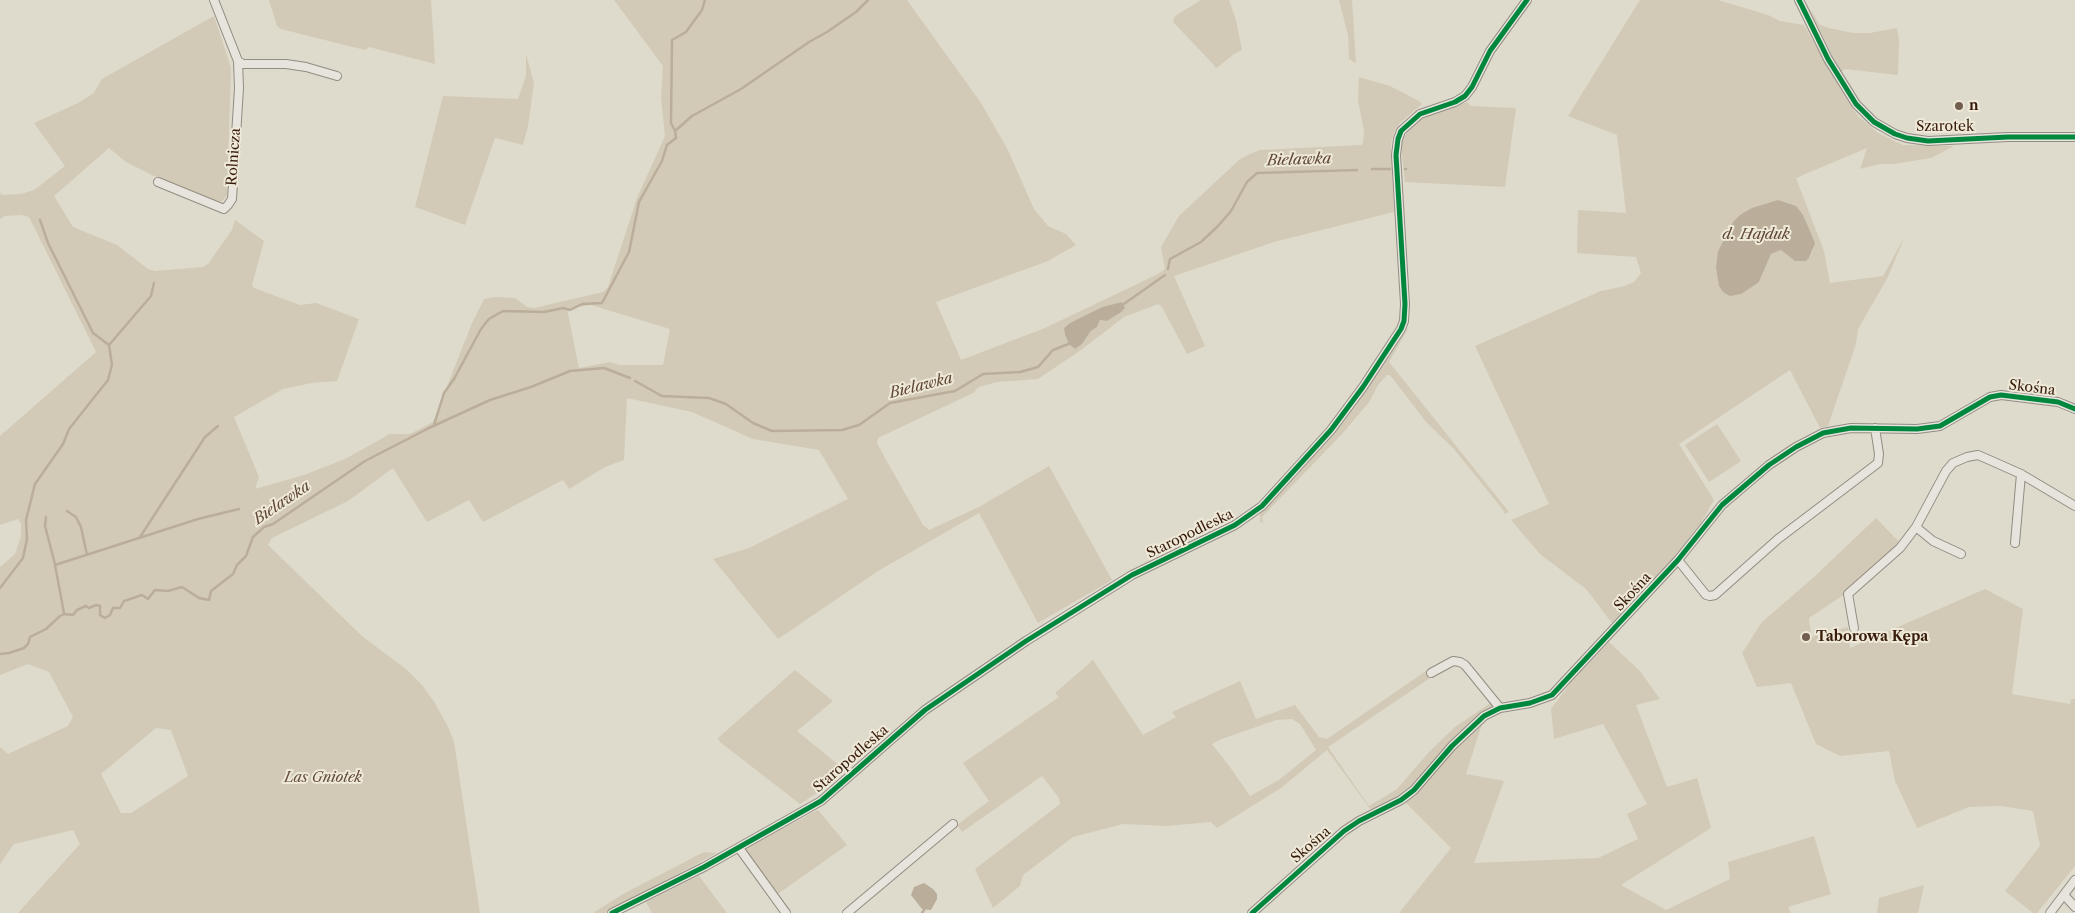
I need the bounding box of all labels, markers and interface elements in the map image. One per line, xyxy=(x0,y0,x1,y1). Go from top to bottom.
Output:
place label: n xyxy=(1969,98,1979,114)
marker: n xyxy=(1953,100,1965,112)
street label: Szarotek xyxy=(1916,119,1974,135)
street label: Rolnicza xyxy=(224,128,244,186)
water label: Bielawka xyxy=(1266,150,1332,170)
water label: d. Hajduk xyxy=(1722,226,1790,244)
water label: Bielawka xyxy=(888,369,954,403)
street label: Skośna xyxy=(2008,377,2056,399)
water label: Bielawka xyxy=(250,477,314,529)
street label: Staropodleska xyxy=(1144,506,1236,562)
street label: Skośna xyxy=(1611,569,1655,615)
place label: Taborowa Kępa xyxy=(1816,629,1928,645)
marker: Taborowa Kępa xyxy=(1800,631,1812,643)
street label: Staropodleska xyxy=(810,722,892,796)
park label: Las Gniotek xyxy=(284,770,362,786)
street label: Skośna xyxy=(1288,823,1334,867)

